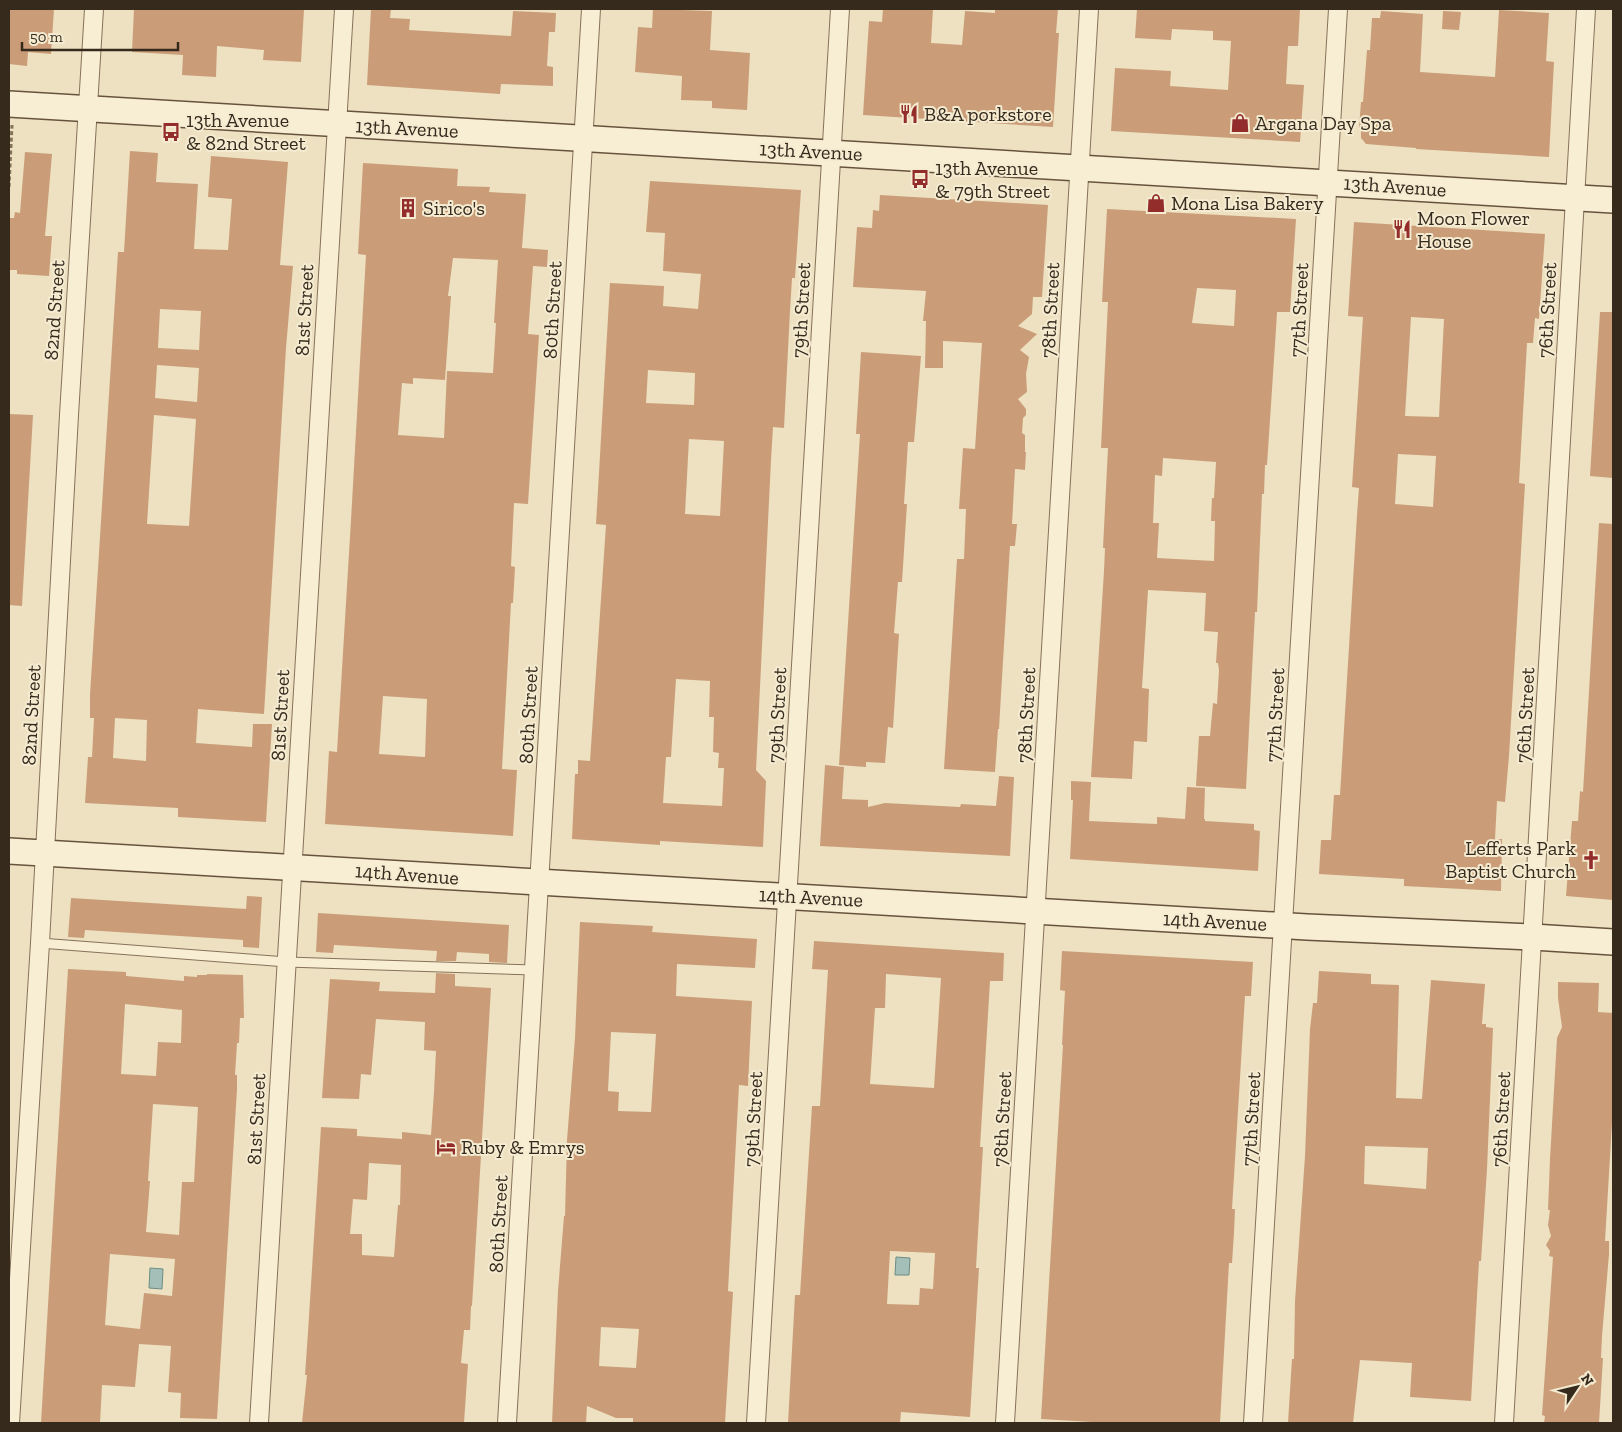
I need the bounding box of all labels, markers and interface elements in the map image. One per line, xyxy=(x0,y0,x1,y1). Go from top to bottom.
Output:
scale bar xyxy=(22,20,179,52)
text: 50 m xyxy=(30,28,63,46)
place label: B&A porkstore xyxy=(924,102,1052,126)
restaurant icon: B&A porkstore xyxy=(898,103,920,125)
place label: 13th Avenue & 82nd Street xyxy=(186,108,306,155)
place label: Argana Day Spa xyxy=(1255,111,1392,135)
shop icon: Argana Day Spa xyxy=(1229,112,1251,134)
street label: 13th Avenue xyxy=(355,113,459,143)
bus stop icon: 13th Avenue & 82nd Street xyxy=(160,121,182,143)
street label: 13th Avenue xyxy=(759,136,863,166)
place label: 13th Avenue & 79th Street xyxy=(935,156,1050,203)
bus stop icon: 13th Avenue & 79th Street xyxy=(909,168,931,190)
street label: 13th Avenue xyxy=(1343,170,1447,202)
place label: Mona Lisa Bakery xyxy=(1171,191,1324,215)
shop icon: Mona Lisa Bakery xyxy=(1145,192,1167,214)
place label: Sirico's xyxy=(423,196,485,220)
building icon: Sirico's xyxy=(397,197,419,219)
place label: Moon Flower House xyxy=(1417,206,1530,253)
restaurant icon: Moon Flower House xyxy=(1391,218,1413,240)
street label: 82nd Street xyxy=(39,258,70,361)
street label: 80th Street xyxy=(537,260,567,360)
street label: 79th Street xyxy=(787,261,816,358)
street label: 78th Street xyxy=(1036,261,1065,358)
street label: 76th Street xyxy=(1533,261,1562,358)
street label: 77th Street xyxy=(1285,262,1313,358)
street label: 81st Street xyxy=(290,263,318,357)
street label: 82nd Street xyxy=(16,663,46,766)
street label: 80th Street xyxy=(513,665,543,765)
street label: 79th Street xyxy=(763,666,792,763)
street label: 78th Street xyxy=(1012,666,1041,763)
street label: 76th Street xyxy=(1511,666,1540,763)
street label: 77th Street xyxy=(1261,667,1289,763)
street label: 81st Street xyxy=(266,668,294,762)
place label: Lefferts Park Baptist Church xyxy=(1445,836,1577,883)
church icon: Lefferts Park Baptist Church xyxy=(1580,849,1602,871)
street label: 14th Avenue xyxy=(354,858,460,890)
street label: 14th Avenue xyxy=(758,882,864,912)
street label: 14th Avenue xyxy=(1162,906,1268,936)
street label: 79th Street xyxy=(739,1070,768,1167)
street label: 78th Street xyxy=(988,1070,1017,1167)
street label: 76th Street xyxy=(1487,1070,1516,1167)
street label: 77th Street xyxy=(1237,1071,1265,1167)
street label: 81st Street xyxy=(242,1072,270,1166)
place label: Ruby & Emrys xyxy=(461,1135,584,1159)
hotel icon: Ruby & Emrys xyxy=(435,1136,457,1158)
street label: 80th Street xyxy=(483,1174,513,1274)
north arrow xyxy=(1552,1362,1602,1412)
text: N xyxy=(1577,1371,1597,1389)

